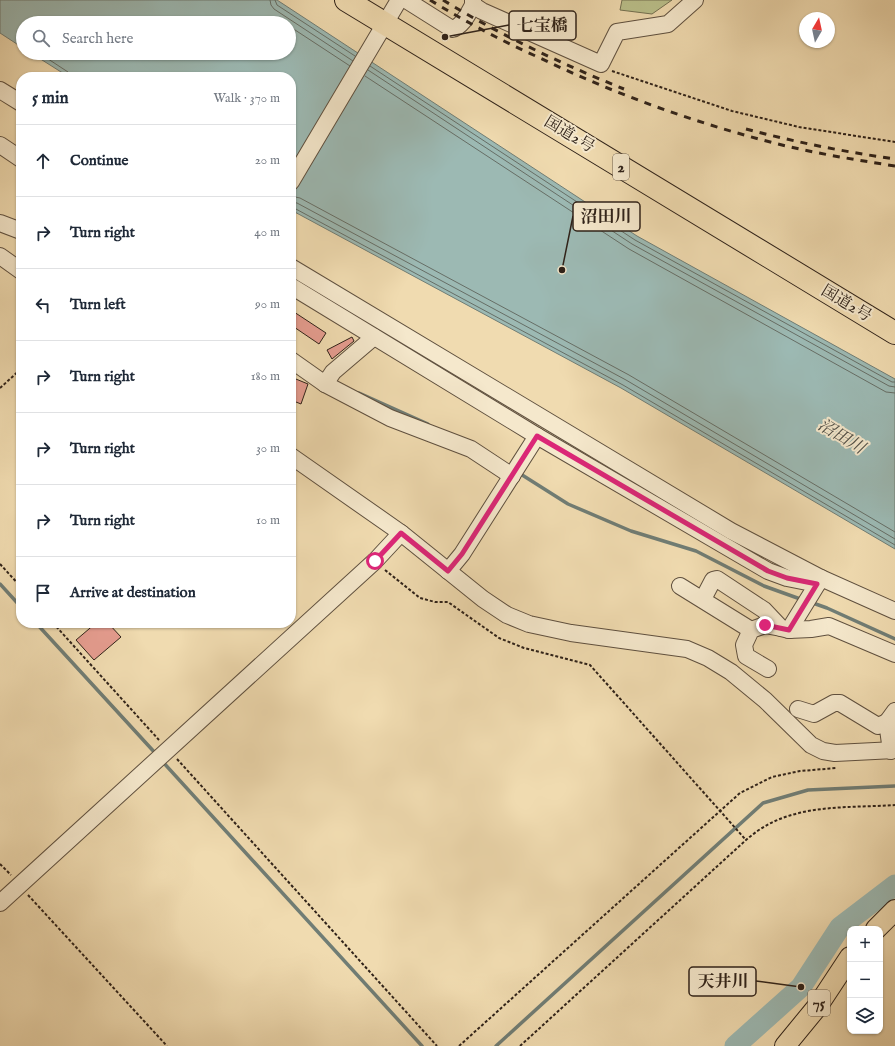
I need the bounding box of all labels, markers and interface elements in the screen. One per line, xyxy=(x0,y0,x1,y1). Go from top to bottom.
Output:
callout: 七宝橋 xyxy=(509,11,576,40)
north arrow xyxy=(799,12,835,48)
search box xyxy=(16,16,296,60)
text: 七宝橋 xyxy=(517,16,568,37)
icon: search xyxy=(30,27,52,49)
text: Search here xyxy=(62,29,133,48)
text: 5 min xyxy=(32,88,69,109)
text: Walk · 370 m xyxy=(214,90,280,107)
street label: 国道2号 xyxy=(540,112,598,158)
icon: ahead xyxy=(32,150,54,172)
text: Continue xyxy=(70,151,128,170)
text: 20 m xyxy=(255,152,280,169)
road number: 2 xyxy=(613,154,629,180)
callout: 沼田川 xyxy=(573,202,640,231)
text: 沼田川 xyxy=(581,207,632,228)
icon: right xyxy=(32,222,54,244)
text: Turn right xyxy=(70,223,135,242)
text: 40 m xyxy=(254,224,280,241)
street label: 国道2号 xyxy=(817,281,875,327)
icon: left xyxy=(32,294,54,316)
text: Turn left xyxy=(70,295,126,314)
text: 90 m xyxy=(255,296,280,313)
icon: right xyxy=(32,366,54,388)
text: Turn right xyxy=(70,367,135,386)
text: 180 m xyxy=(251,368,280,385)
water label: 沼田川 xyxy=(814,415,870,460)
icon: right xyxy=(32,438,54,460)
text: Turn right xyxy=(70,439,135,458)
text: 30 m xyxy=(256,440,280,457)
icon: right xyxy=(32,510,54,532)
text: Turn right xyxy=(70,511,135,530)
text: 10 m xyxy=(256,512,280,529)
route start xyxy=(366,552,384,570)
icon: arrive xyxy=(32,582,54,604)
text: Arrive at destination xyxy=(70,583,196,602)
route end xyxy=(756,616,774,634)
map controls xyxy=(847,926,883,1034)
button: + xyxy=(847,926,883,962)
button: − xyxy=(847,962,883,998)
callout: 天井川 xyxy=(689,967,756,996)
text: 天井川 xyxy=(698,972,749,993)
road number: 75 xyxy=(808,990,830,1016)
button: layers xyxy=(847,998,883,1034)

